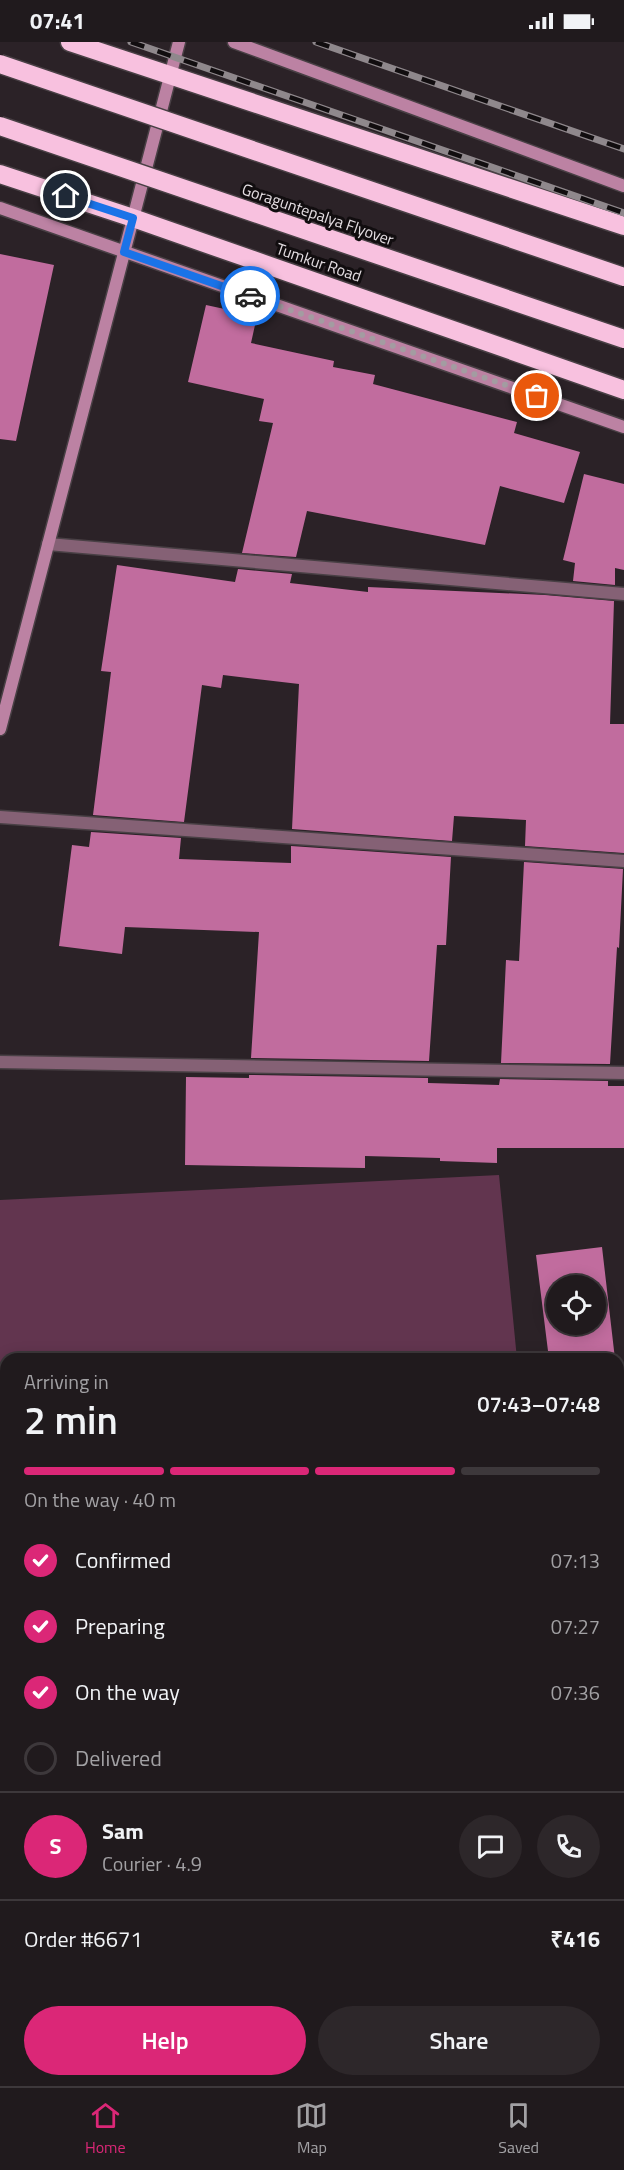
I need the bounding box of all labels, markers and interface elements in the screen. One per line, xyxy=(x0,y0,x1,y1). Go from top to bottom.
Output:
text: 07:41 xyxy=(30,4,85,38)
pin xyxy=(40,170,91,221)
street label: Goraguntepalya Flyover xyxy=(239,177,398,251)
icon: home xyxy=(49,179,82,212)
street label: Tumkur Road xyxy=(273,236,365,288)
courier xyxy=(220,266,280,326)
icon: car xyxy=(234,280,267,313)
pin xyxy=(511,370,562,421)
icon: bag xyxy=(520,379,553,412)
map controls xyxy=(546,1275,606,1335)
button: locate xyxy=(546,1275,606,1335)
text: Arriving in xyxy=(24,1366,109,1397)
text: 07:43–07:48 xyxy=(477,1387,600,1421)
text: 2 min xyxy=(24,1390,118,1449)
text: On the way · 40 m xyxy=(24,1484,176,1515)
text: Confirmed xyxy=(75,1543,171,1577)
icon: check xyxy=(24,1544,57,1577)
text: 07:13 xyxy=(551,1545,600,1576)
text: Preparing xyxy=(75,1609,165,1643)
icon: check xyxy=(24,1610,57,1643)
text: 07:27 xyxy=(551,1611,600,1642)
text: On the way xyxy=(75,1675,180,1709)
icon: check xyxy=(24,1676,57,1709)
text: 07:36 xyxy=(551,1677,600,1708)
text: Delivered xyxy=(75,1741,162,1775)
text: Sam xyxy=(102,1814,144,1848)
button: chat xyxy=(459,1815,522,1878)
button: phone xyxy=(537,1815,600,1878)
text: S xyxy=(50,1829,61,1863)
text: Courier · 4.9 xyxy=(102,1848,202,1879)
text: Order #6671 xyxy=(24,1922,143,1956)
text: ₹416 xyxy=(550,1922,600,1956)
button: Help xyxy=(24,2006,306,2075)
button: Share xyxy=(318,2006,600,2075)
tab: Home xyxy=(85,2099,126,2159)
tab: Map xyxy=(295,2099,328,2159)
tab: Saved xyxy=(498,2099,539,2159)

